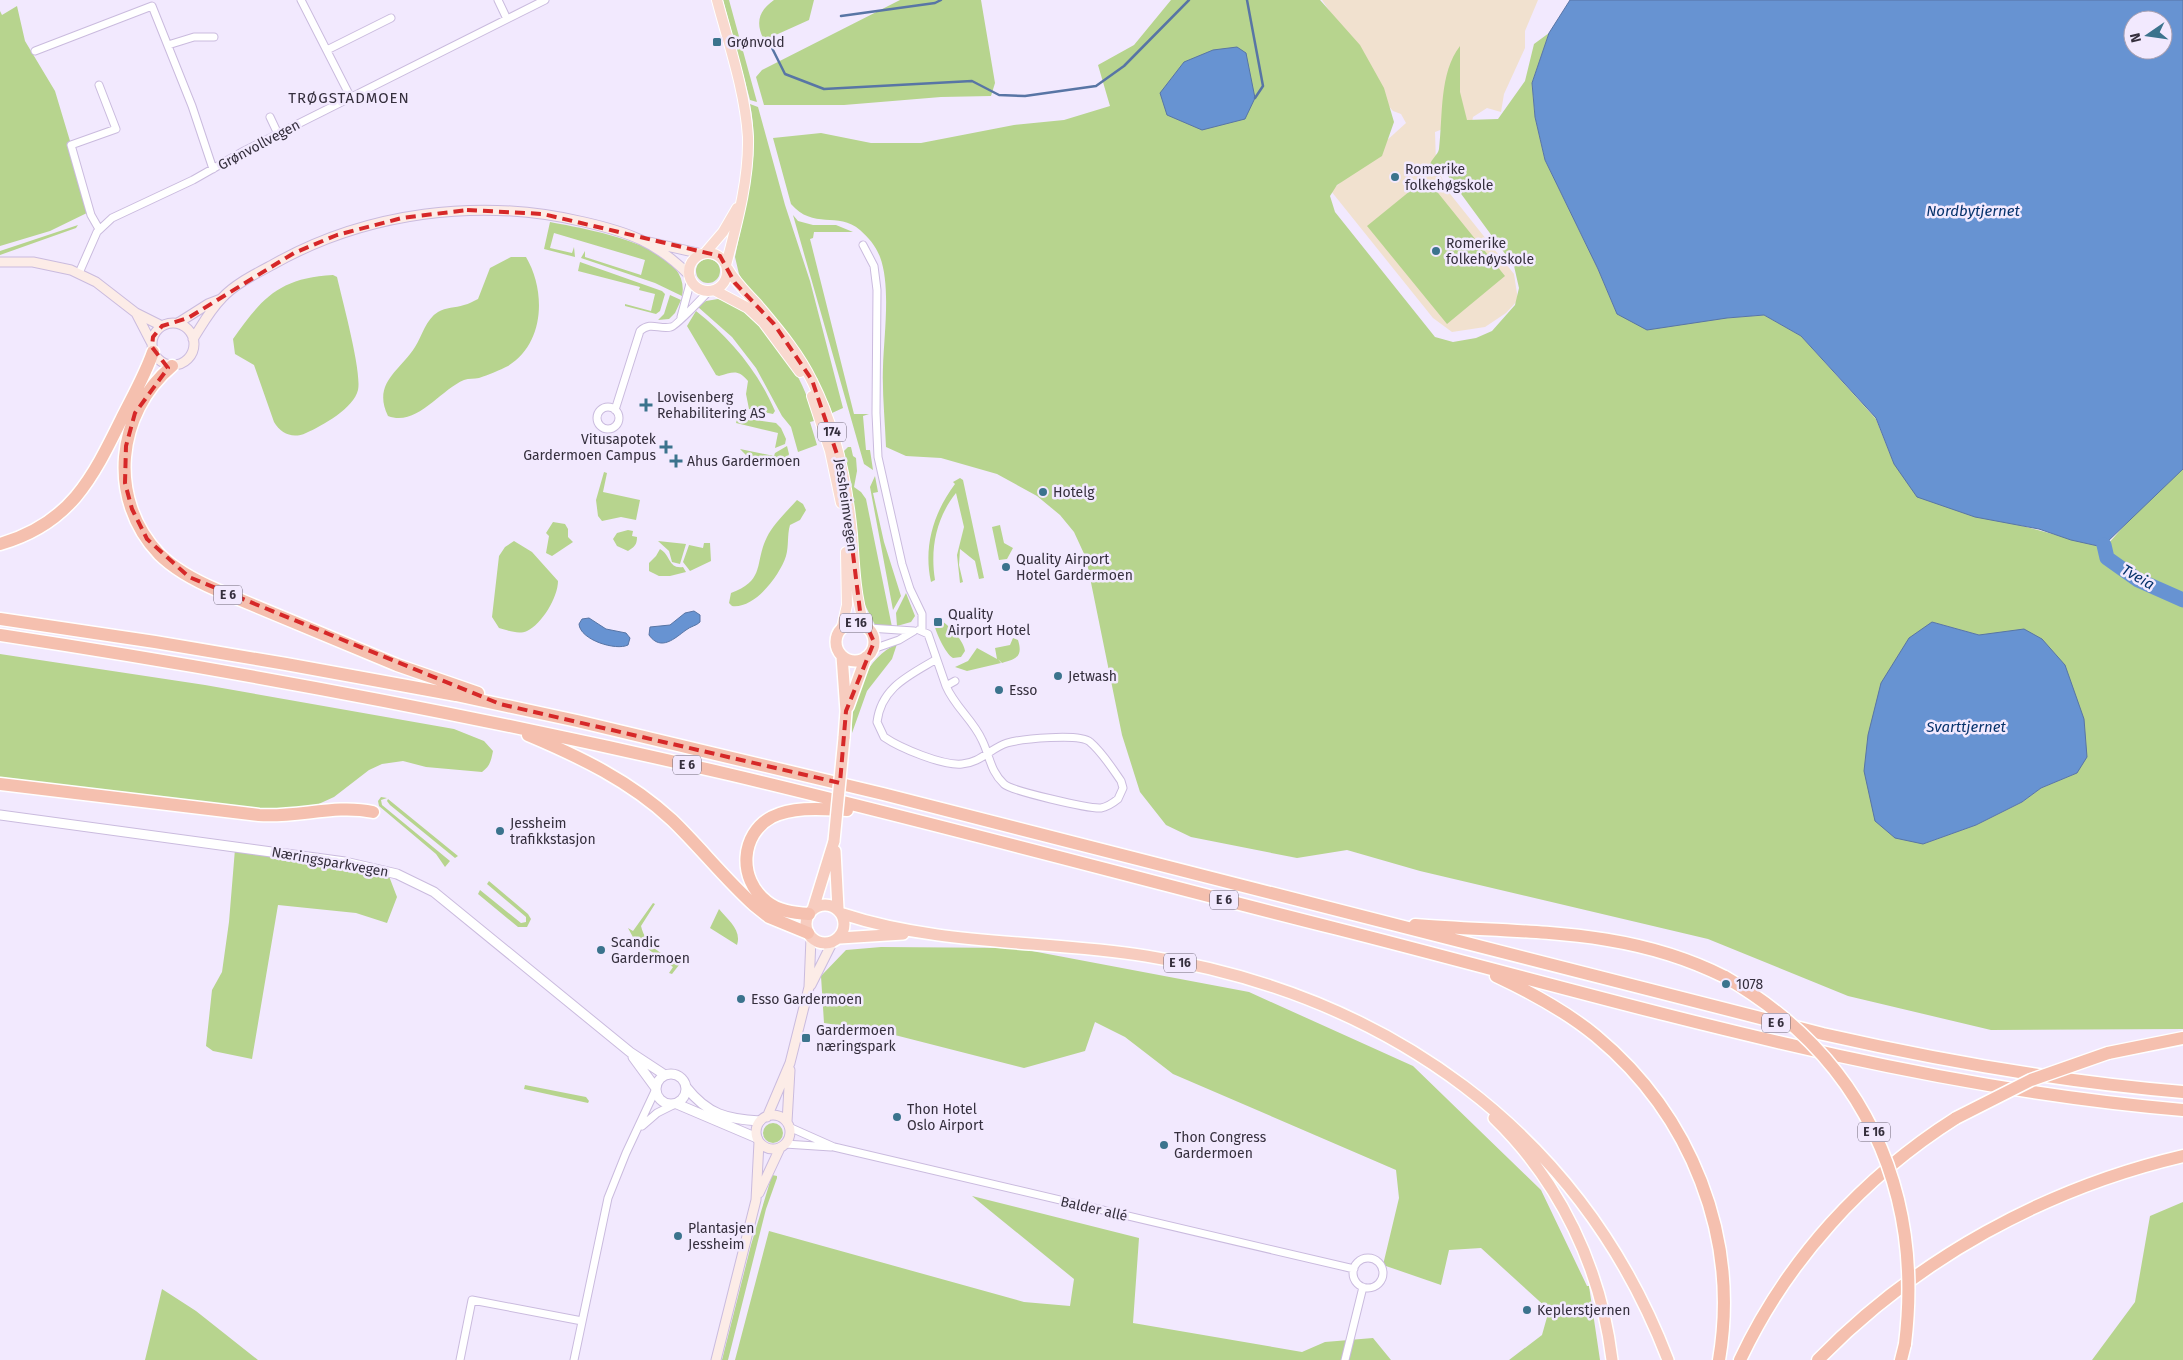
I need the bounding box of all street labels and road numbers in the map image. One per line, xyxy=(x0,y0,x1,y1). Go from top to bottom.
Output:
street label: Grønvollvegen xyxy=(215,116,303,174)
road number: 174 xyxy=(818,422,846,442)
street label: Jessheimvegen xyxy=(831,457,861,553)
road number: E 6 xyxy=(214,586,242,604)
road number: E 16 xyxy=(840,614,872,632)
road number: E 6 xyxy=(673,756,701,774)
street label: Næringsparkvegen xyxy=(270,843,390,881)
road number: E 6 xyxy=(1210,890,1238,910)
road number: E 16 xyxy=(1164,954,1196,972)
road number: E 6 xyxy=(1762,1014,1790,1032)
road number: E 16 xyxy=(1858,1122,1890,1142)
street label: Balder allé xyxy=(1059,1193,1129,1225)

